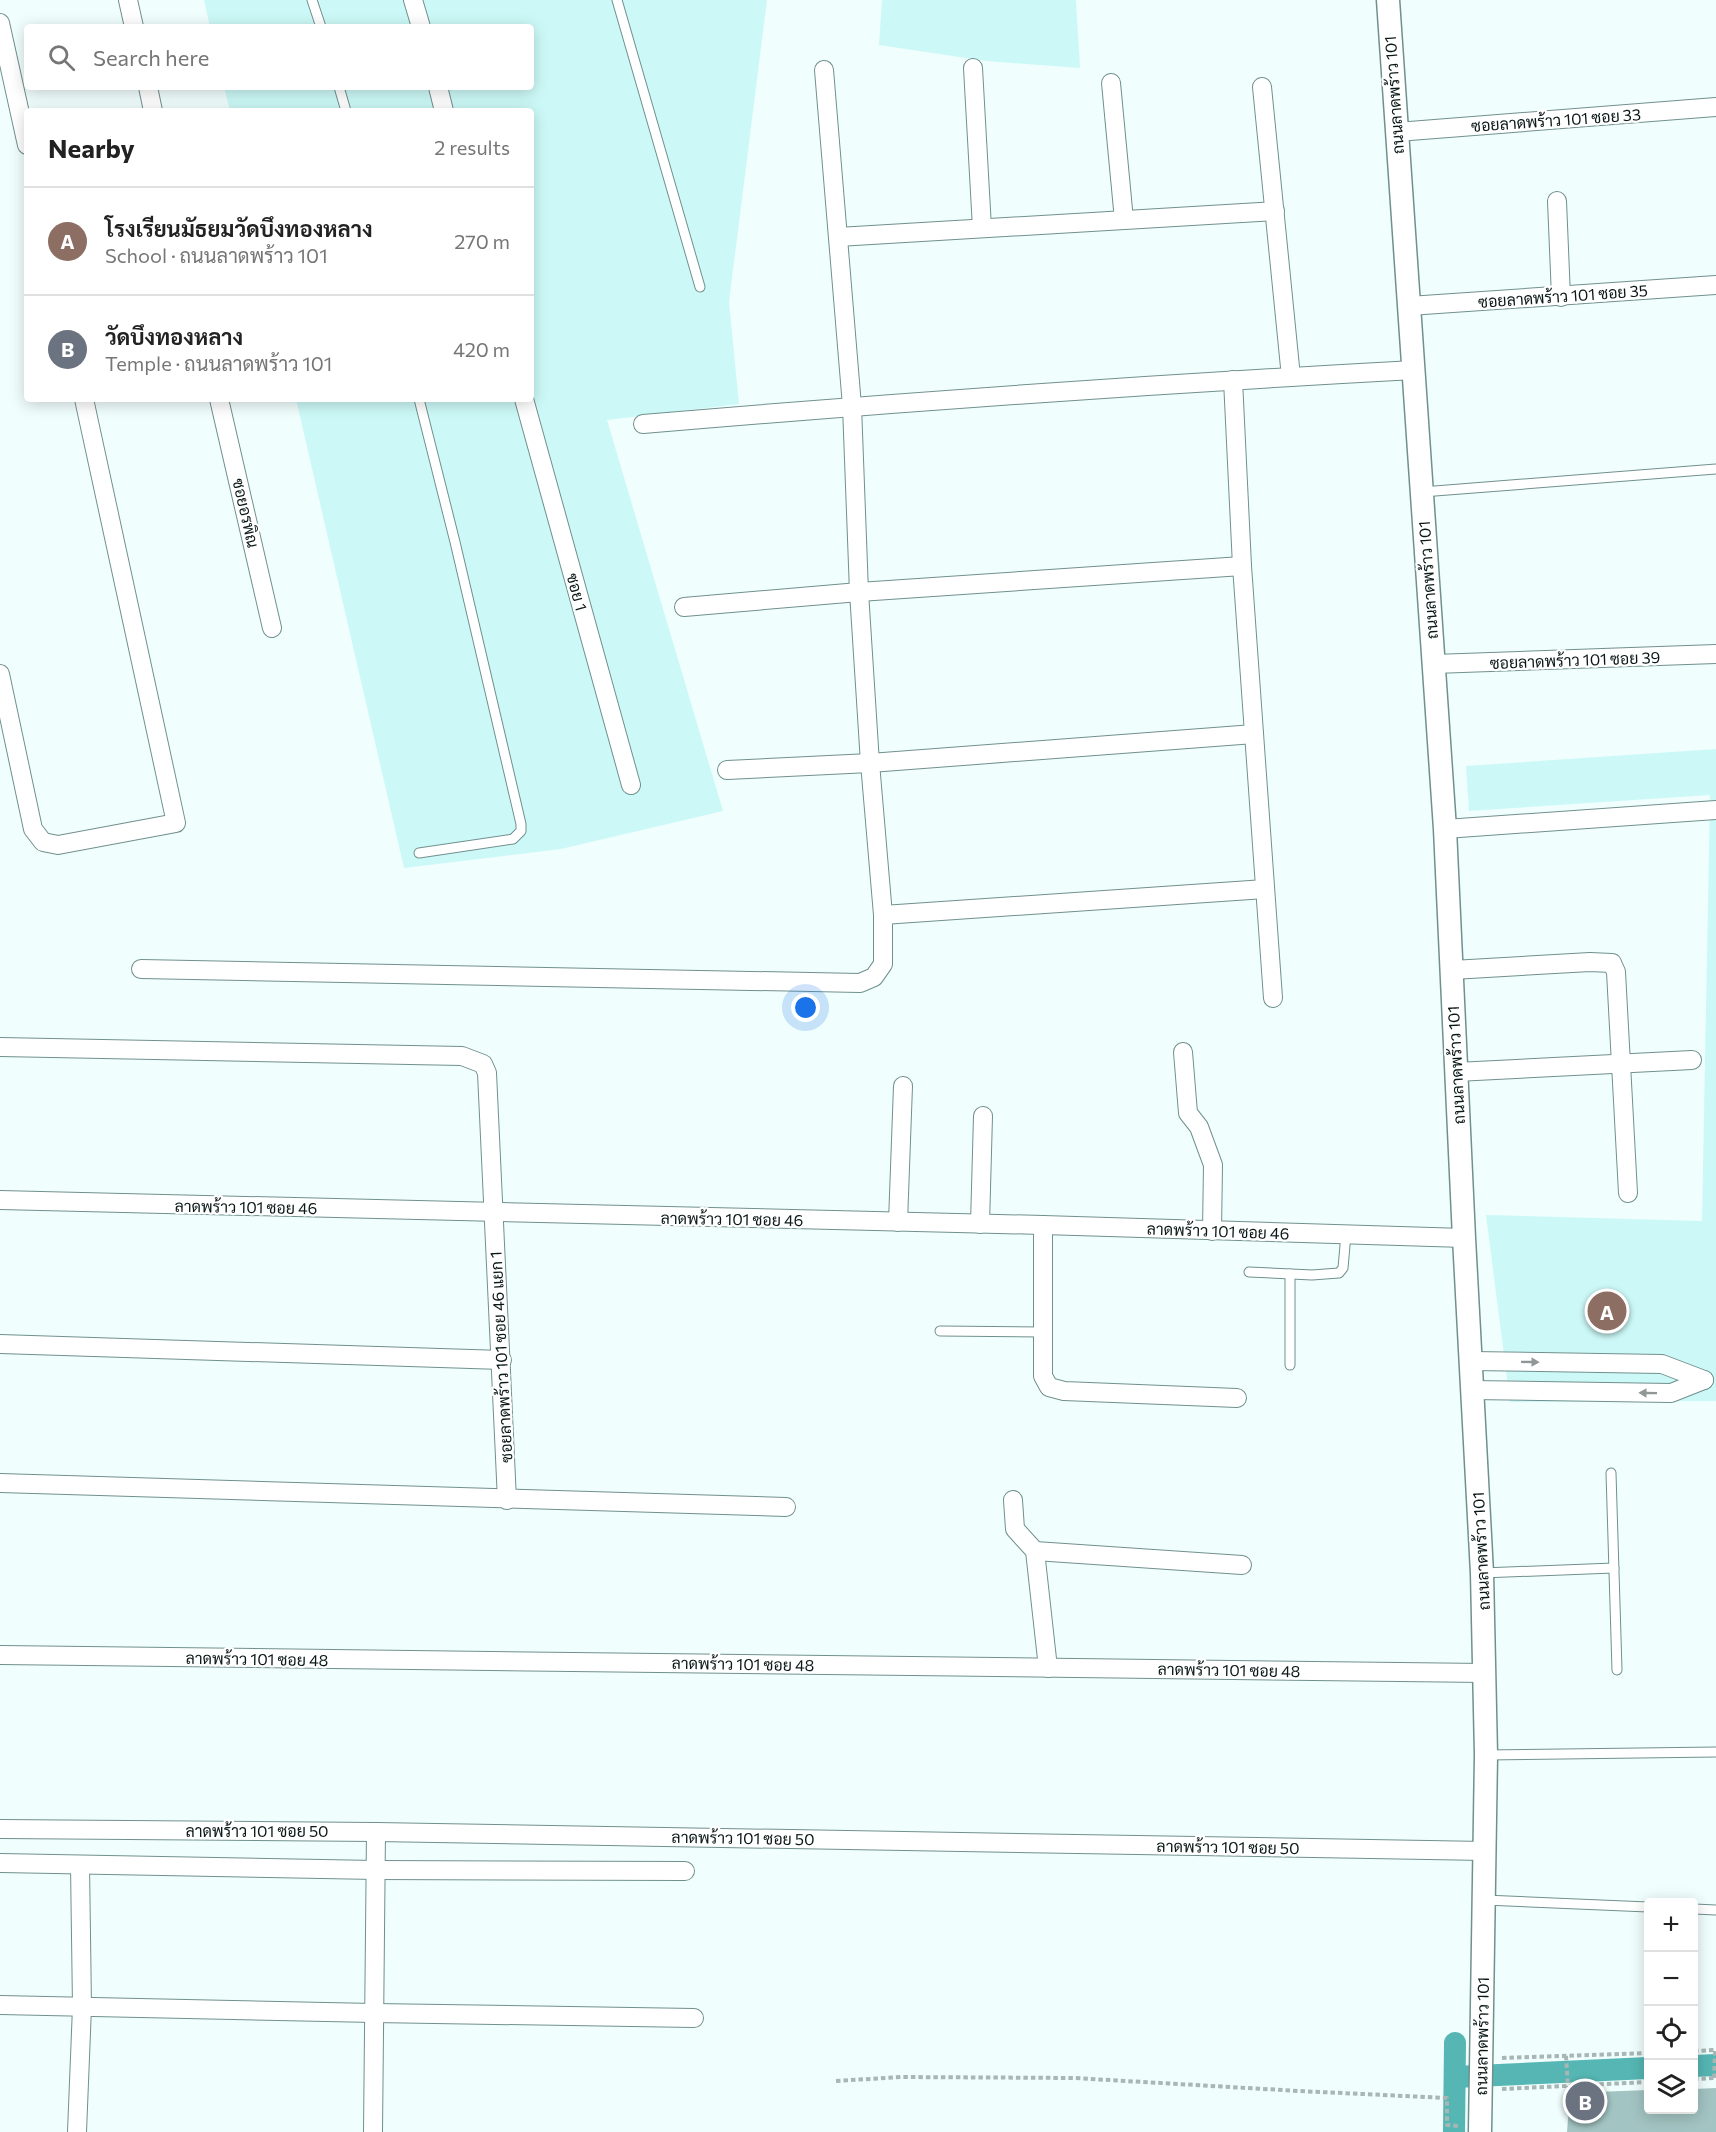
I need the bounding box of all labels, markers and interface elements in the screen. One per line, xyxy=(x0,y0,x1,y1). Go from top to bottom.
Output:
search box xyxy=(24,24,534,90)
street label: ถนนลาดพร้าว 101 xyxy=(1380,35,1407,155)
icon: search xyxy=(45,41,78,74)
text: Search here xyxy=(93,44,209,71)
street label: ซอยลาดพร้าว 101 ซอย 33 xyxy=(1470,104,1641,135)
text: Nearby xyxy=(48,132,135,163)
text: 2 results xyxy=(434,135,510,159)
text: โรงเรียนมัธยมวัดบึงทองหลาง xyxy=(105,215,373,242)
text: A xyxy=(60,229,75,253)
text: 270 m xyxy=(454,229,510,253)
text: School · ถนนลาดพร้าว 101 xyxy=(105,243,328,267)
street label: ซอยลาดพร้าว 101 ซอย 35 xyxy=(1477,280,1649,311)
text: วัดบึงทองหลาง xyxy=(105,323,243,350)
text: B xyxy=(61,337,74,361)
text: 420 m xyxy=(453,337,510,361)
text: Temple · ถนนลาดพร้าว 101 xyxy=(105,351,332,375)
street label: ซอยอรพิณ xyxy=(229,476,264,549)
street label: ถนนลาดพร้าว 101 xyxy=(1414,520,1441,640)
street label: ซอย 1 xyxy=(563,571,592,613)
street label: ซอยลาดพร้าว 101 ซอย 39 xyxy=(1489,647,1661,672)
your location xyxy=(791,993,820,1022)
street label: ถนนลาดพร้าว 101 xyxy=(1443,1005,1468,1125)
street label: ลาดพร้าว 101 ซอย 46 xyxy=(174,1196,318,1217)
street label: ลาดพร้าว 101 ซอย 46 xyxy=(660,1208,804,1229)
street label: ลาดพร้าว 101 ซอย 46 xyxy=(1146,1219,1290,1242)
street label: ซอยลาดพร้าว 101 ซอย 46 แยก 1 xyxy=(485,1251,516,1463)
pin: A xyxy=(1588,1288,1626,1334)
one-way arrow xyxy=(1520,1357,1539,1366)
one-way arrow xyxy=(1638,1388,1657,1397)
street label: ถนนลาดพร้าว 101 xyxy=(1468,1491,1493,1611)
street label: ลาดพร้าว 101 ซอย 48 xyxy=(185,1648,329,1669)
street label: ลาดพร้าว 101 ซอย 48 xyxy=(671,1653,815,1674)
street label: ลาดพร้าว 101 ซอย 48 xyxy=(1157,1659,1301,1680)
street label: ลาดพร้าว 101 ซอย 50 xyxy=(185,1821,329,1840)
street label: ลาดพร้าว 101 ซอย 50 xyxy=(671,1827,815,1848)
street label: ลาดพร้าว 101 ซอย 50 xyxy=(1156,1836,1300,1857)
map controls xyxy=(1644,1898,1698,2114)
button: + xyxy=(1644,1898,1698,1952)
button: − xyxy=(1644,1952,1698,2006)
street label: ถนนลาดพร้าว 101 xyxy=(1471,1977,1492,2095)
button: locate xyxy=(1644,2006,1698,2060)
button: layers xyxy=(1644,2060,1698,2114)
pin: B xyxy=(1566,2078,1604,2124)

